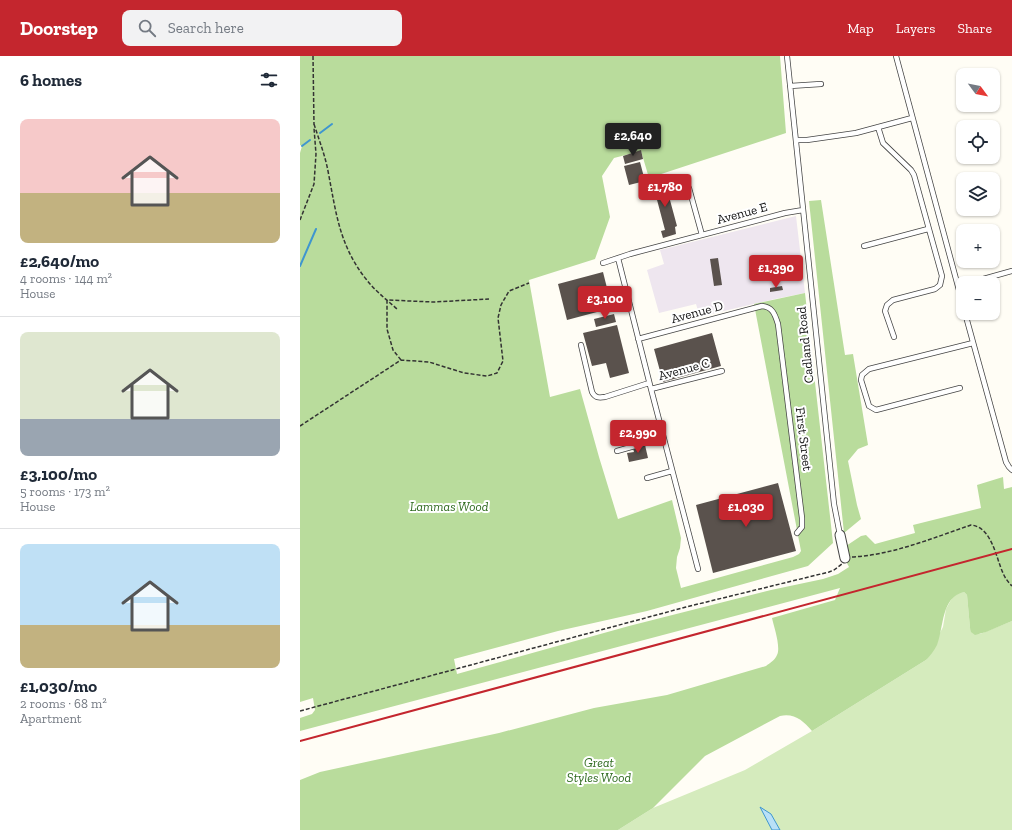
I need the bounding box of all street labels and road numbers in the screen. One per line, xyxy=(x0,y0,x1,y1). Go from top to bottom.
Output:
street label: Avenue E xyxy=(715,199,769,227)
street label: Avenue D xyxy=(669,298,725,326)
street label: Cadland Road xyxy=(794,306,816,384)
street label: Avenue C xyxy=(657,355,711,383)
street label: First Street xyxy=(793,406,815,472)

